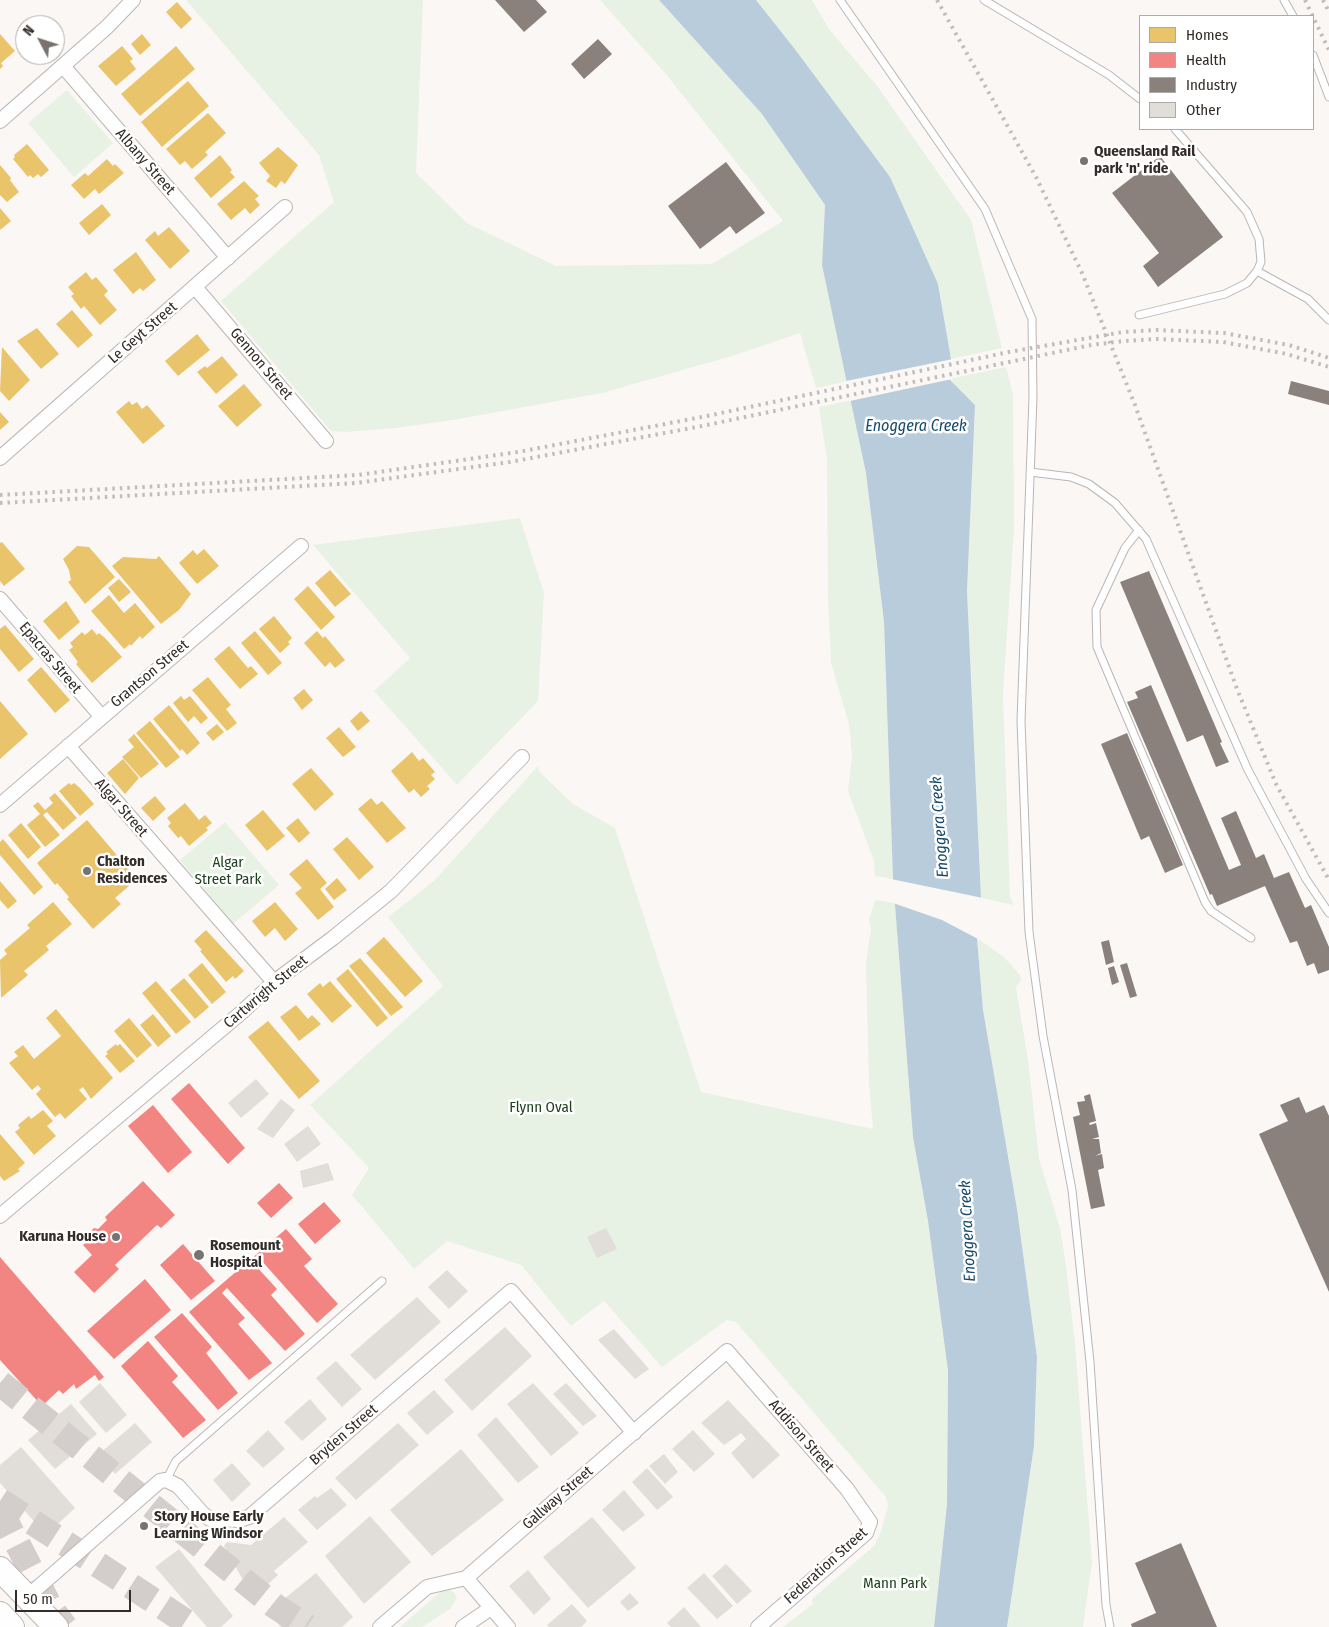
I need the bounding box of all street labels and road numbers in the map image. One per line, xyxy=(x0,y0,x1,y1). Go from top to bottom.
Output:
street label: Albany Street xyxy=(111,125,179,199)
street label: Le Geyt Street xyxy=(105,298,181,368)
street label: Gennon Street xyxy=(226,325,296,403)
street label: Epacras Street xyxy=(15,619,85,697)
street label: Grantson Street xyxy=(107,636,193,712)
street label: Algar Street xyxy=(91,775,151,841)
street label: Cartwright Street xyxy=(220,952,312,1032)
street label: Addison Street xyxy=(765,1396,837,1476)
street label: Bryden Street xyxy=(306,1401,382,1469)
street label: Gallway Street xyxy=(519,1462,597,1534)
street label: Federation Street xyxy=(781,1524,871,1608)

